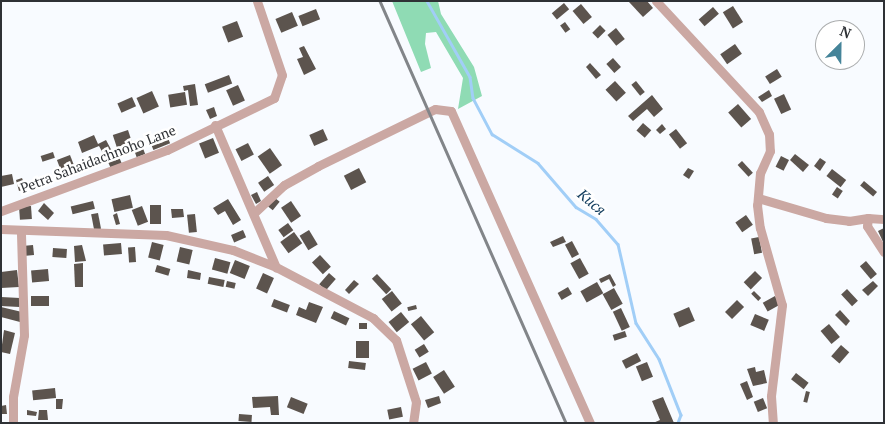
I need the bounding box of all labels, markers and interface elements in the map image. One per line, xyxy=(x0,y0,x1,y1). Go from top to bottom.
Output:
north arrow xyxy=(815,20,865,70)
text: N xyxy=(837,21,854,42)
street label: Petra Sahaidachnoho Lane xyxy=(18,122,178,196)
water label: Кися xyxy=(574,185,610,219)

